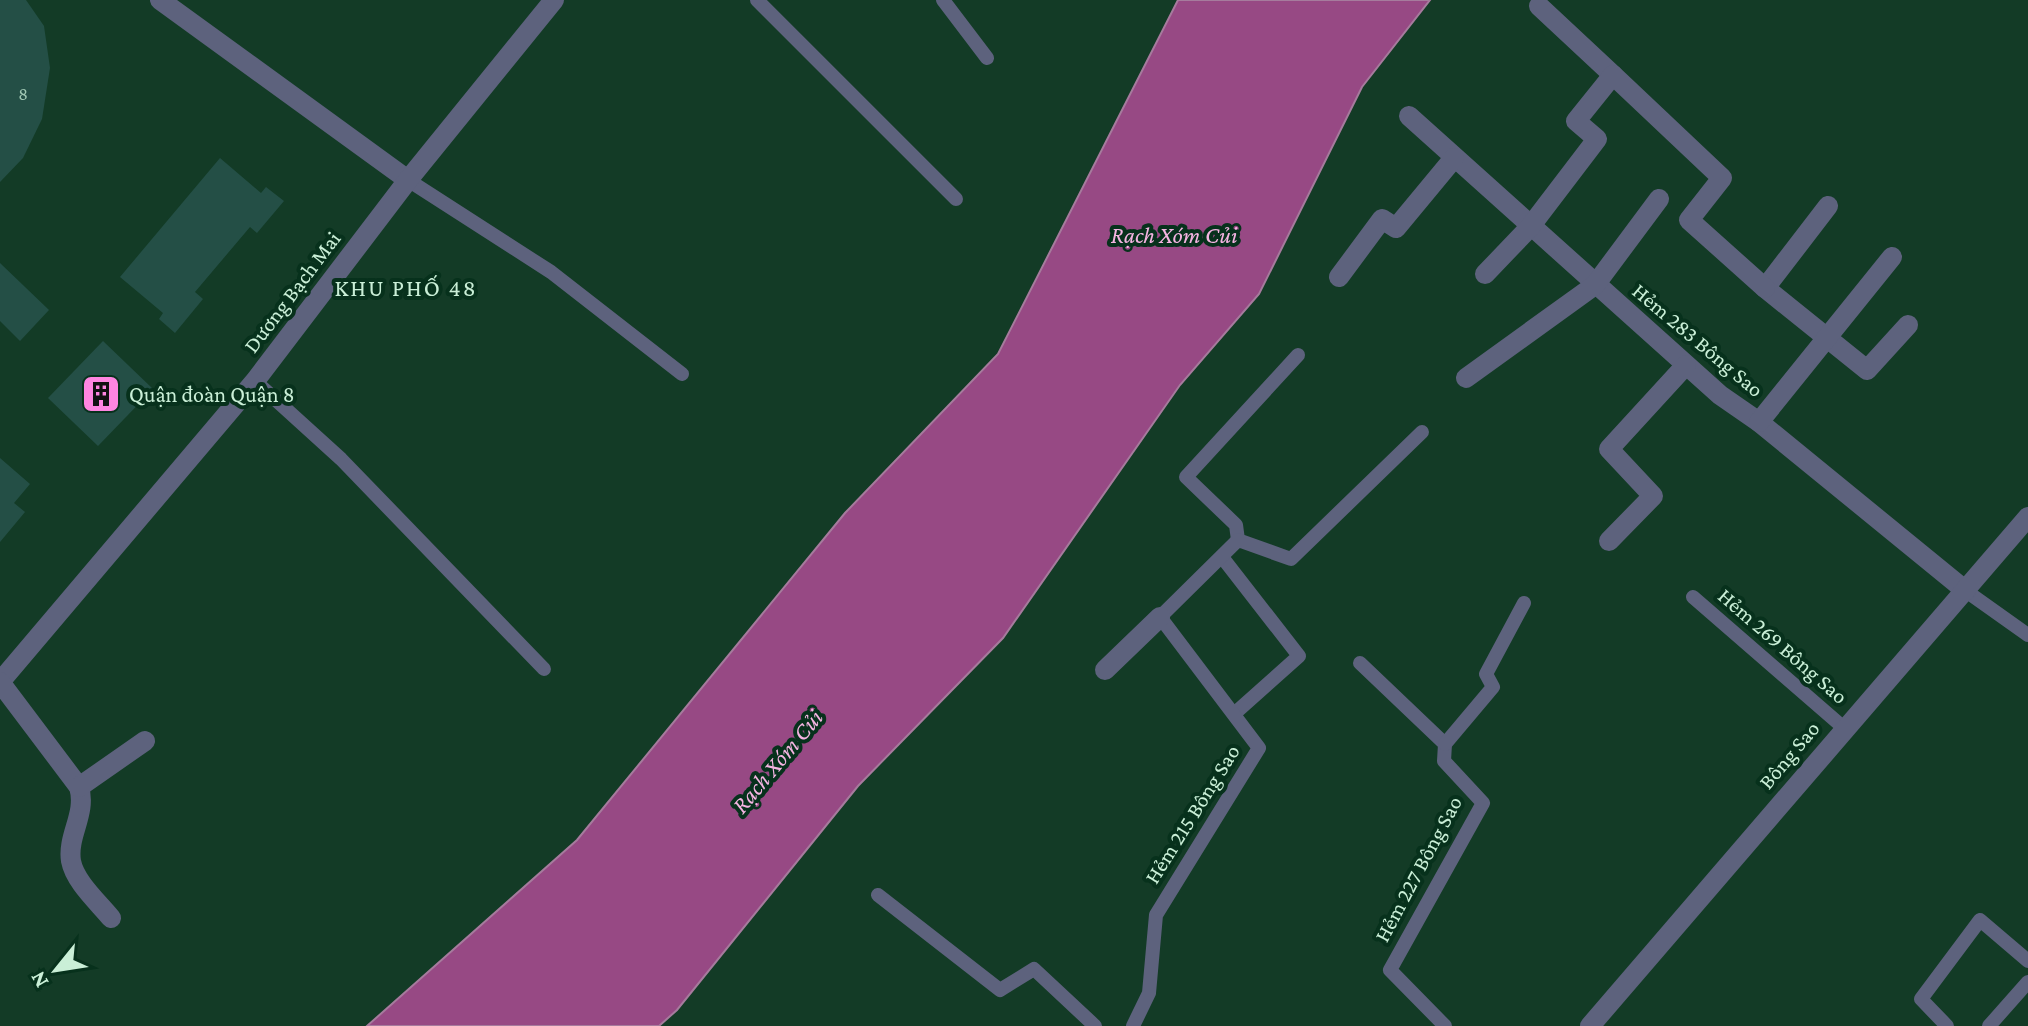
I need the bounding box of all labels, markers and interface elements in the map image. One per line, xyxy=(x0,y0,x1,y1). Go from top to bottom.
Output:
house number: 8 xyxy=(18,84,28,104)
water label: Rạch Xóm Củi xyxy=(1111,221,1238,248)
street label: Dương Bạch Mai xyxy=(238,226,346,358)
district label: KHU PHỐ 48 xyxy=(334,274,478,301)
street label: Hẻm 283 Bông Sao xyxy=(1627,278,1769,402)
building icon: Quận đoàn Quận 8 xyxy=(80,373,122,415)
place label: Quận đoàn Quận 8 xyxy=(129,382,295,407)
street label: Hẻm 269 Bông Sao xyxy=(1713,583,1853,709)
water label: Rạch Xóm Củi xyxy=(726,703,828,818)
street label: Bông Sao xyxy=(1753,716,1825,794)
street label: Hẻm 215 Bông Sao xyxy=(1139,740,1245,888)
street label: Hẻm 227 Bông Sao xyxy=(1369,792,1467,946)
north arrow xyxy=(16,930,96,1010)
text: N xyxy=(25,967,54,992)

